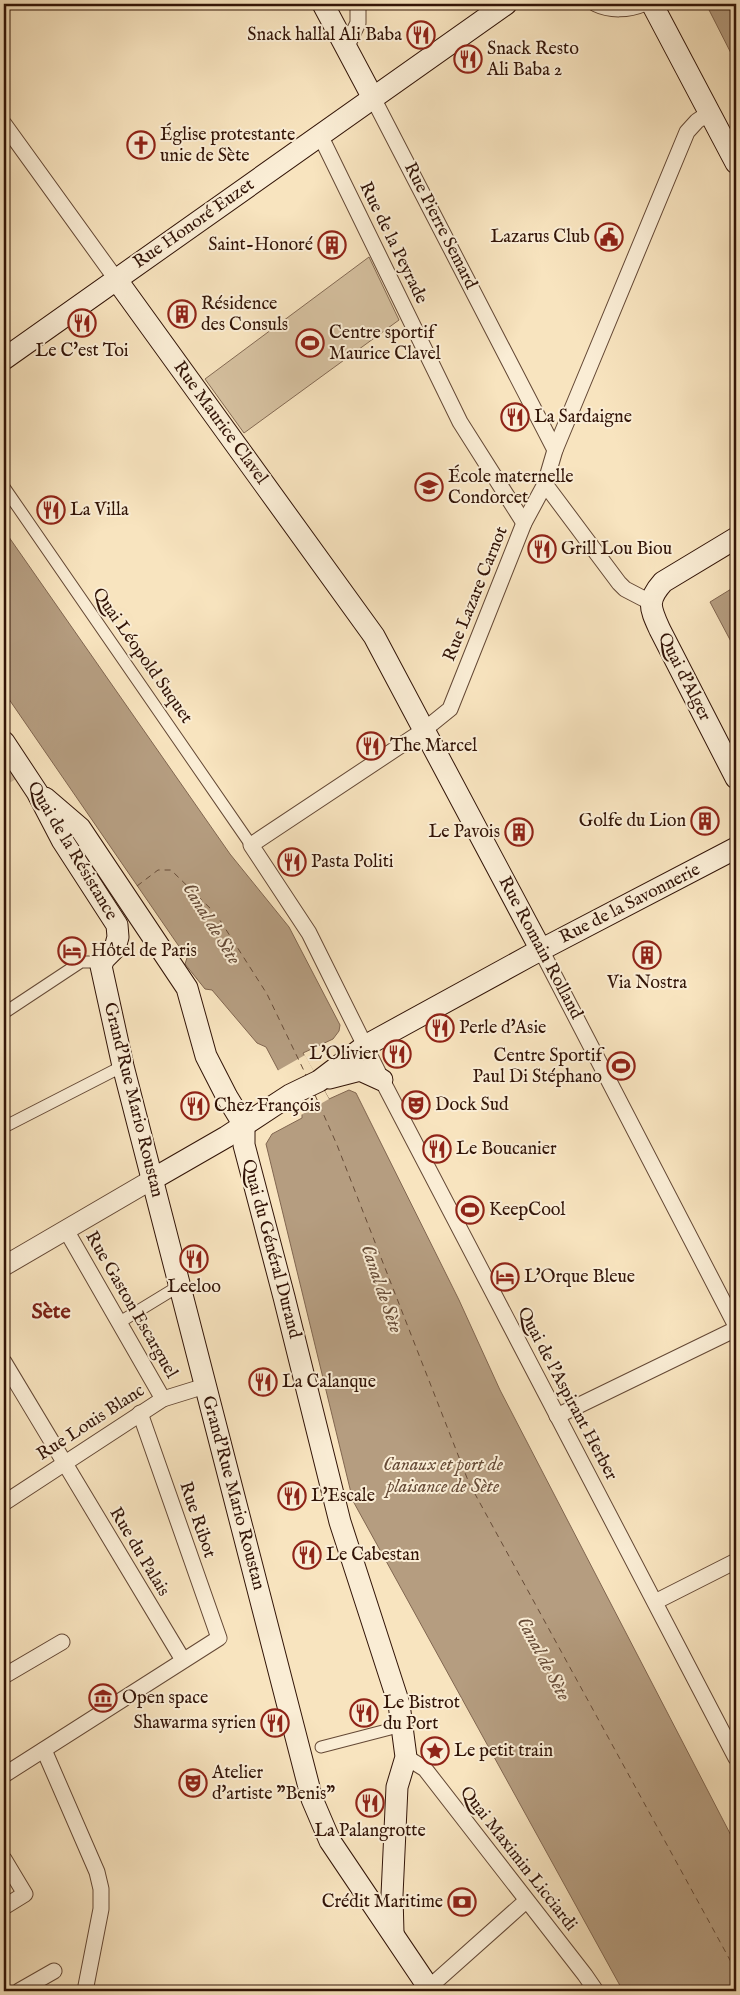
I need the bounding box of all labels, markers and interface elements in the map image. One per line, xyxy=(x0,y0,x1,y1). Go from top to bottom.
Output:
restaurant icon: Snack hallal Ali Baba xyxy=(406,20,436,50)
place label: Snack hallal Ali Baba xyxy=(247,24,402,47)
place label: Snack Resto Ali Baba 2 xyxy=(486,38,579,82)
restaurant icon: Snack Resto Ali Baba 2 xyxy=(453,44,483,74)
place label: Église protestante unie de Sète xyxy=(160,122,295,168)
church icon: Église protestante unie de Sète xyxy=(126,130,156,160)
street label: Rue Pierre Semard xyxy=(398,159,482,294)
street label: Rue Honoré Euzet xyxy=(129,174,259,274)
street label: Rue de la Peyrade xyxy=(353,178,433,308)
public building icon: Lazarus Club xyxy=(594,222,624,252)
place label: Lazarus Club xyxy=(490,226,590,249)
building icon: Saint-Honoré xyxy=(317,230,347,260)
place label: Saint-Honoré xyxy=(208,234,313,257)
place label: Résidence des Consuls xyxy=(201,293,288,337)
building icon: Résidence des Consuls xyxy=(167,299,197,329)
restaurant icon: Le C'est Toi xyxy=(67,308,97,338)
place label: Centre sportif Maurice Clavel xyxy=(329,322,441,366)
sports icon: Centre sportif Maurice Clavel xyxy=(295,328,325,358)
place label: Le C'est Toi xyxy=(35,340,129,363)
street label: Rue Maurice Clavel xyxy=(168,357,273,489)
restaurant icon: La Sardaigne xyxy=(500,402,530,432)
place label: La Sardaigne xyxy=(534,406,632,429)
place label: École maternelle Condorcet xyxy=(448,464,573,510)
school or university icon: École maternelle Condorcet xyxy=(414,472,444,502)
restaurant icon: La Villa xyxy=(36,495,66,525)
place label: La Villa xyxy=(70,499,129,522)
street label: Rue Lazare Carnot xyxy=(438,523,514,665)
restaurant icon: Grill Lou Biou xyxy=(527,534,557,564)
place label: Grill Lou Biou xyxy=(561,538,672,561)
street label: Quai Léopold Suquet xyxy=(87,584,197,728)
street label: Quai d'Alger xyxy=(652,629,716,725)
restaurant icon: The Marcel xyxy=(356,731,386,761)
place label: The Marcel xyxy=(390,735,477,758)
street label: Quai de la Résistance xyxy=(21,777,123,925)
building icon: Golfe du Lion xyxy=(690,806,720,836)
place label: Golfe du Lion xyxy=(579,810,686,833)
building icon: Le Pavois xyxy=(504,817,534,847)
place label: Le Pavois xyxy=(428,821,500,844)
restaurant icon: Pasta Politi xyxy=(277,847,307,877)
place label: Pasta Politi xyxy=(311,851,394,874)
street label: Rue de la Savonnerie xyxy=(556,859,704,949)
street label: Rue Romain Rolland xyxy=(493,873,588,1024)
water label: Canal de Sète xyxy=(177,879,246,970)
hotel icon: Hôtel de Paris xyxy=(57,936,87,966)
place label: Hôtel de Paris xyxy=(91,940,197,963)
building icon: Via Nostra xyxy=(632,940,662,970)
place label: Via Nostra xyxy=(606,972,687,995)
street label: Grand'Rue Mario Roustan xyxy=(98,1000,168,1200)
restaurant icon: Perle d'Asie xyxy=(425,1013,455,1043)
place label: Perle d'Asie xyxy=(459,1017,546,1040)
restaurant icon: L'Olivier xyxy=(382,1039,412,1069)
place label: L'Olivier xyxy=(309,1043,378,1066)
place label: Centre Sportif Paul Di Stéphano xyxy=(473,1045,605,1089)
sports icon: Centre Sportif Paul Di Stéphano xyxy=(606,1051,636,1081)
theatre icon: Dock Sud xyxy=(401,1090,431,1120)
restaurant icon: Chez François xyxy=(180,1091,210,1121)
place label: Dock Sud xyxy=(435,1094,509,1117)
place label: Chez François xyxy=(214,1095,321,1118)
restaurant icon: Le Boucanier xyxy=(422,1134,452,1164)
place label: Le Boucanier xyxy=(456,1138,557,1161)
street label: Quai du Général Durand xyxy=(236,1157,306,1341)
sports icon: KeepCool xyxy=(455,1195,485,1225)
place label: KeepCool xyxy=(489,1199,565,1222)
street label: Rue Gaston Escarguel xyxy=(80,1227,182,1383)
water label: Canal de Sète xyxy=(355,1242,407,1337)
restaurant icon: Leeloo xyxy=(179,1244,209,1274)
hotel icon: L'Orque Bleue xyxy=(490,1262,520,1292)
place label: L'Orque Bleue xyxy=(524,1266,635,1289)
place label: Leeloo xyxy=(167,1276,221,1299)
district label: Sète xyxy=(31,1298,71,1326)
street label: Quai de l'Aspirant Herber xyxy=(512,1303,623,1485)
restaurant icon: La Calanque xyxy=(248,1367,278,1397)
place label: La Calanque xyxy=(282,1371,376,1394)
street label: Rue Louis Blanc xyxy=(33,1379,150,1466)
street label: Grand'Rue Mario Roustan xyxy=(196,1393,270,1593)
water label: Canaux et port de plaisance de Sète xyxy=(383,1453,504,1499)
street label: Rue Ribot xyxy=(173,1479,221,1561)
restaurant icon: L'Escale xyxy=(277,1481,307,1511)
place label: L'Escale xyxy=(311,1485,375,1508)
street label: Rue du Palais xyxy=(103,1503,175,1601)
restaurant icon: Le Cabestan xyxy=(292,1540,322,1570)
place label: Le Cabestan xyxy=(326,1544,420,1567)
water label: Canal de Sète xyxy=(511,1613,575,1706)
museum icon: Open space xyxy=(88,1683,118,1713)
place label: Open space xyxy=(122,1687,208,1710)
place label: Le Bistrot du Port xyxy=(383,1692,460,1736)
restaurant icon: Le Bistrot du Port xyxy=(349,1698,379,1728)
restaurant icon: Shawarma syrien xyxy=(260,1708,290,1738)
place label: Shawarma syrien xyxy=(133,1712,256,1735)
place icon: Le petit train xyxy=(420,1736,450,1766)
place label: Le petit train xyxy=(454,1740,554,1763)
place label: Atelier d'artiste "Benis" xyxy=(211,1762,335,1806)
theatre icon: Atelier d'artiste "Benis" xyxy=(178,1768,208,1798)
street label: Quai Maximin Licciardi xyxy=(454,1782,582,1936)
restaurant icon: La Palangrotte xyxy=(355,1788,385,1818)
place label: La Palangrotte xyxy=(314,1820,426,1843)
bank icon: Crédit Maritime xyxy=(447,1887,477,1917)
place label: Crédit Maritime xyxy=(322,1891,443,1914)

